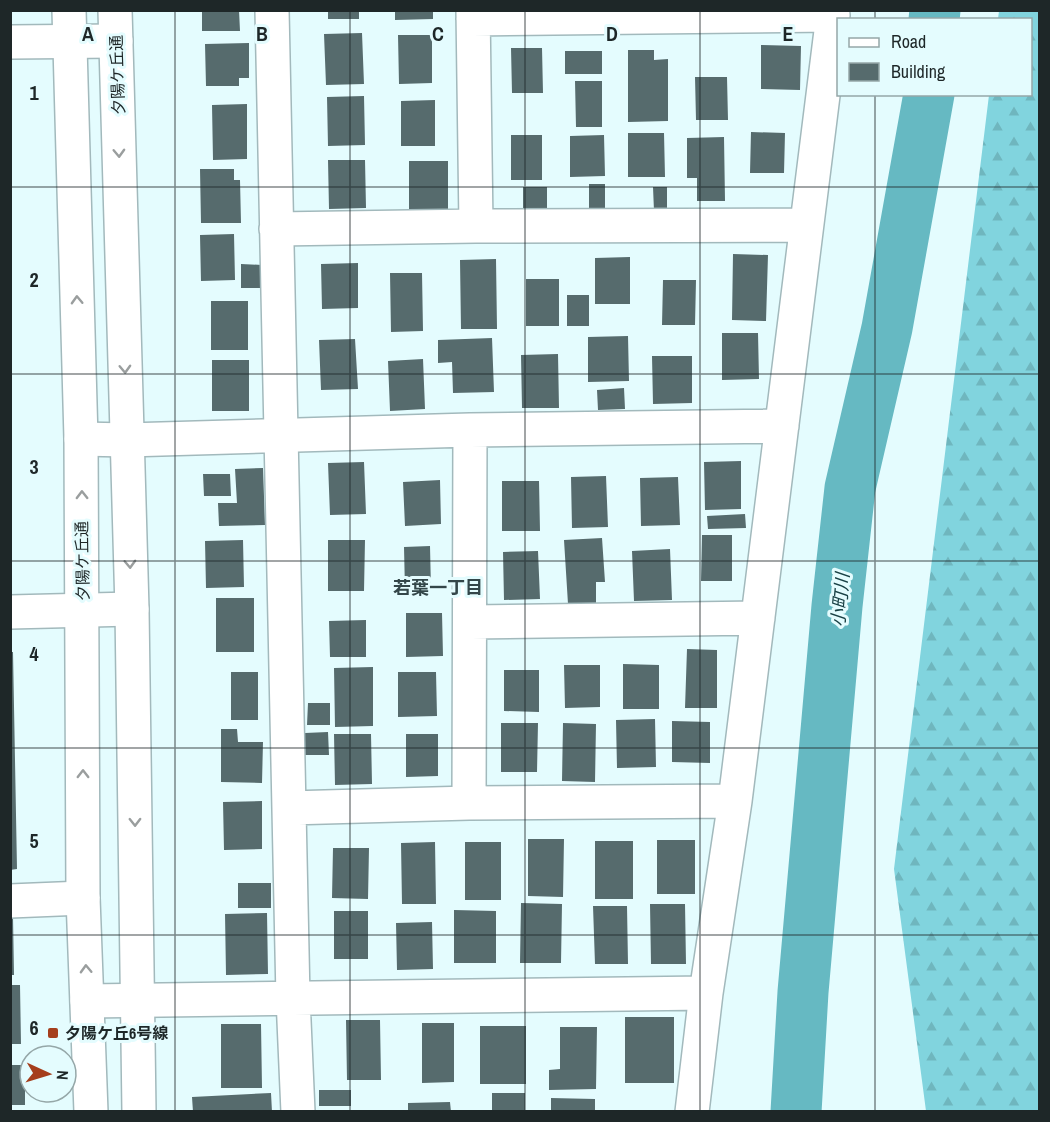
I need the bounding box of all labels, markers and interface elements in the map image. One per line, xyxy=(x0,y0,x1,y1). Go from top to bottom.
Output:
legend xyxy=(837,18,1032,96)
text: A xyxy=(82,20,94,47)
text: B xyxy=(256,20,268,47)
text: C xyxy=(432,20,444,47)
text: D xyxy=(606,20,618,47)
text: E xyxy=(783,20,794,47)
text: Road xyxy=(891,29,926,54)
street label: 夕陽ケ丘通 xyxy=(105,35,129,115)
text: Building xyxy=(891,59,946,84)
text: 1 xyxy=(29,79,39,106)
one-way arrow xyxy=(113,148,125,157)
text: 2 xyxy=(29,266,39,293)
one-way arrow xyxy=(71,296,83,305)
one-way arrow xyxy=(119,364,131,373)
text: 3 xyxy=(29,453,39,480)
one-way arrow xyxy=(75,491,88,500)
street label: 夕陽ケ丘通 xyxy=(70,521,94,601)
one-way arrow xyxy=(124,559,137,568)
water label: 小町川 xyxy=(825,570,855,628)
district label: 若葉一丁目 xyxy=(393,575,483,600)
text: 4 xyxy=(29,640,39,667)
one-way arrow xyxy=(77,770,89,779)
one-way arrow xyxy=(128,817,141,826)
text: 5 xyxy=(29,827,39,854)
one-way arrow xyxy=(79,965,92,974)
text: 6 xyxy=(29,1014,39,1041)
place label: 夕陽ケ丘6号線 xyxy=(65,1022,168,1044)
marker: 夕陽ケ丘6号線 xyxy=(46,1026,60,1040)
north arrow xyxy=(18,1044,78,1104)
text: N xyxy=(52,1070,74,1081)

